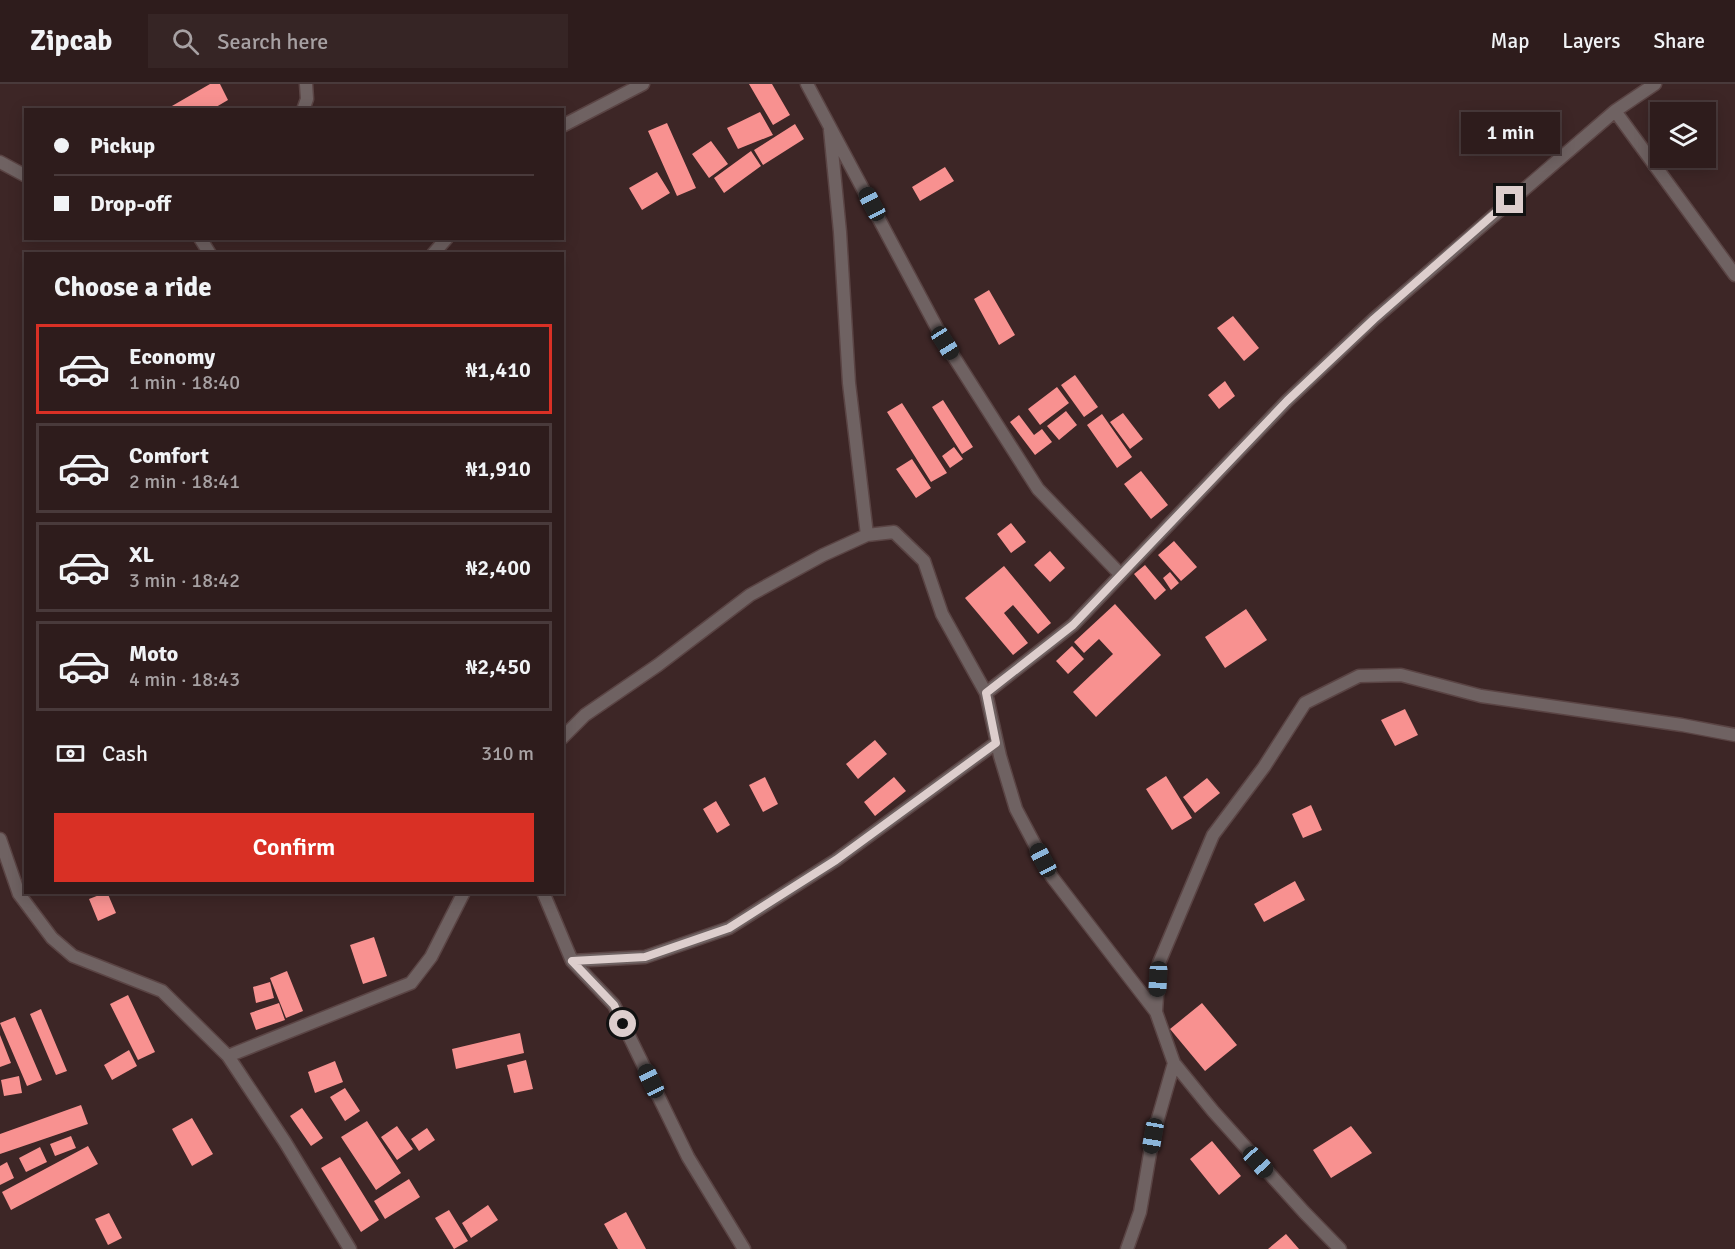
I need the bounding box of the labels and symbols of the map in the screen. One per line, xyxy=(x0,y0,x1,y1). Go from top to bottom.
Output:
callout: 1 min xyxy=(1460,113,1559,155)
car xyxy=(856,184,888,224)
route end xyxy=(1496,186,1523,213)
car xyxy=(928,323,962,363)
car xyxy=(1027,840,1059,880)
car xyxy=(1148,961,1168,997)
route start xyxy=(609,1010,636,1037)
car xyxy=(635,1061,667,1101)
car xyxy=(1141,1117,1165,1155)
car xyxy=(1239,1143,1277,1181)

